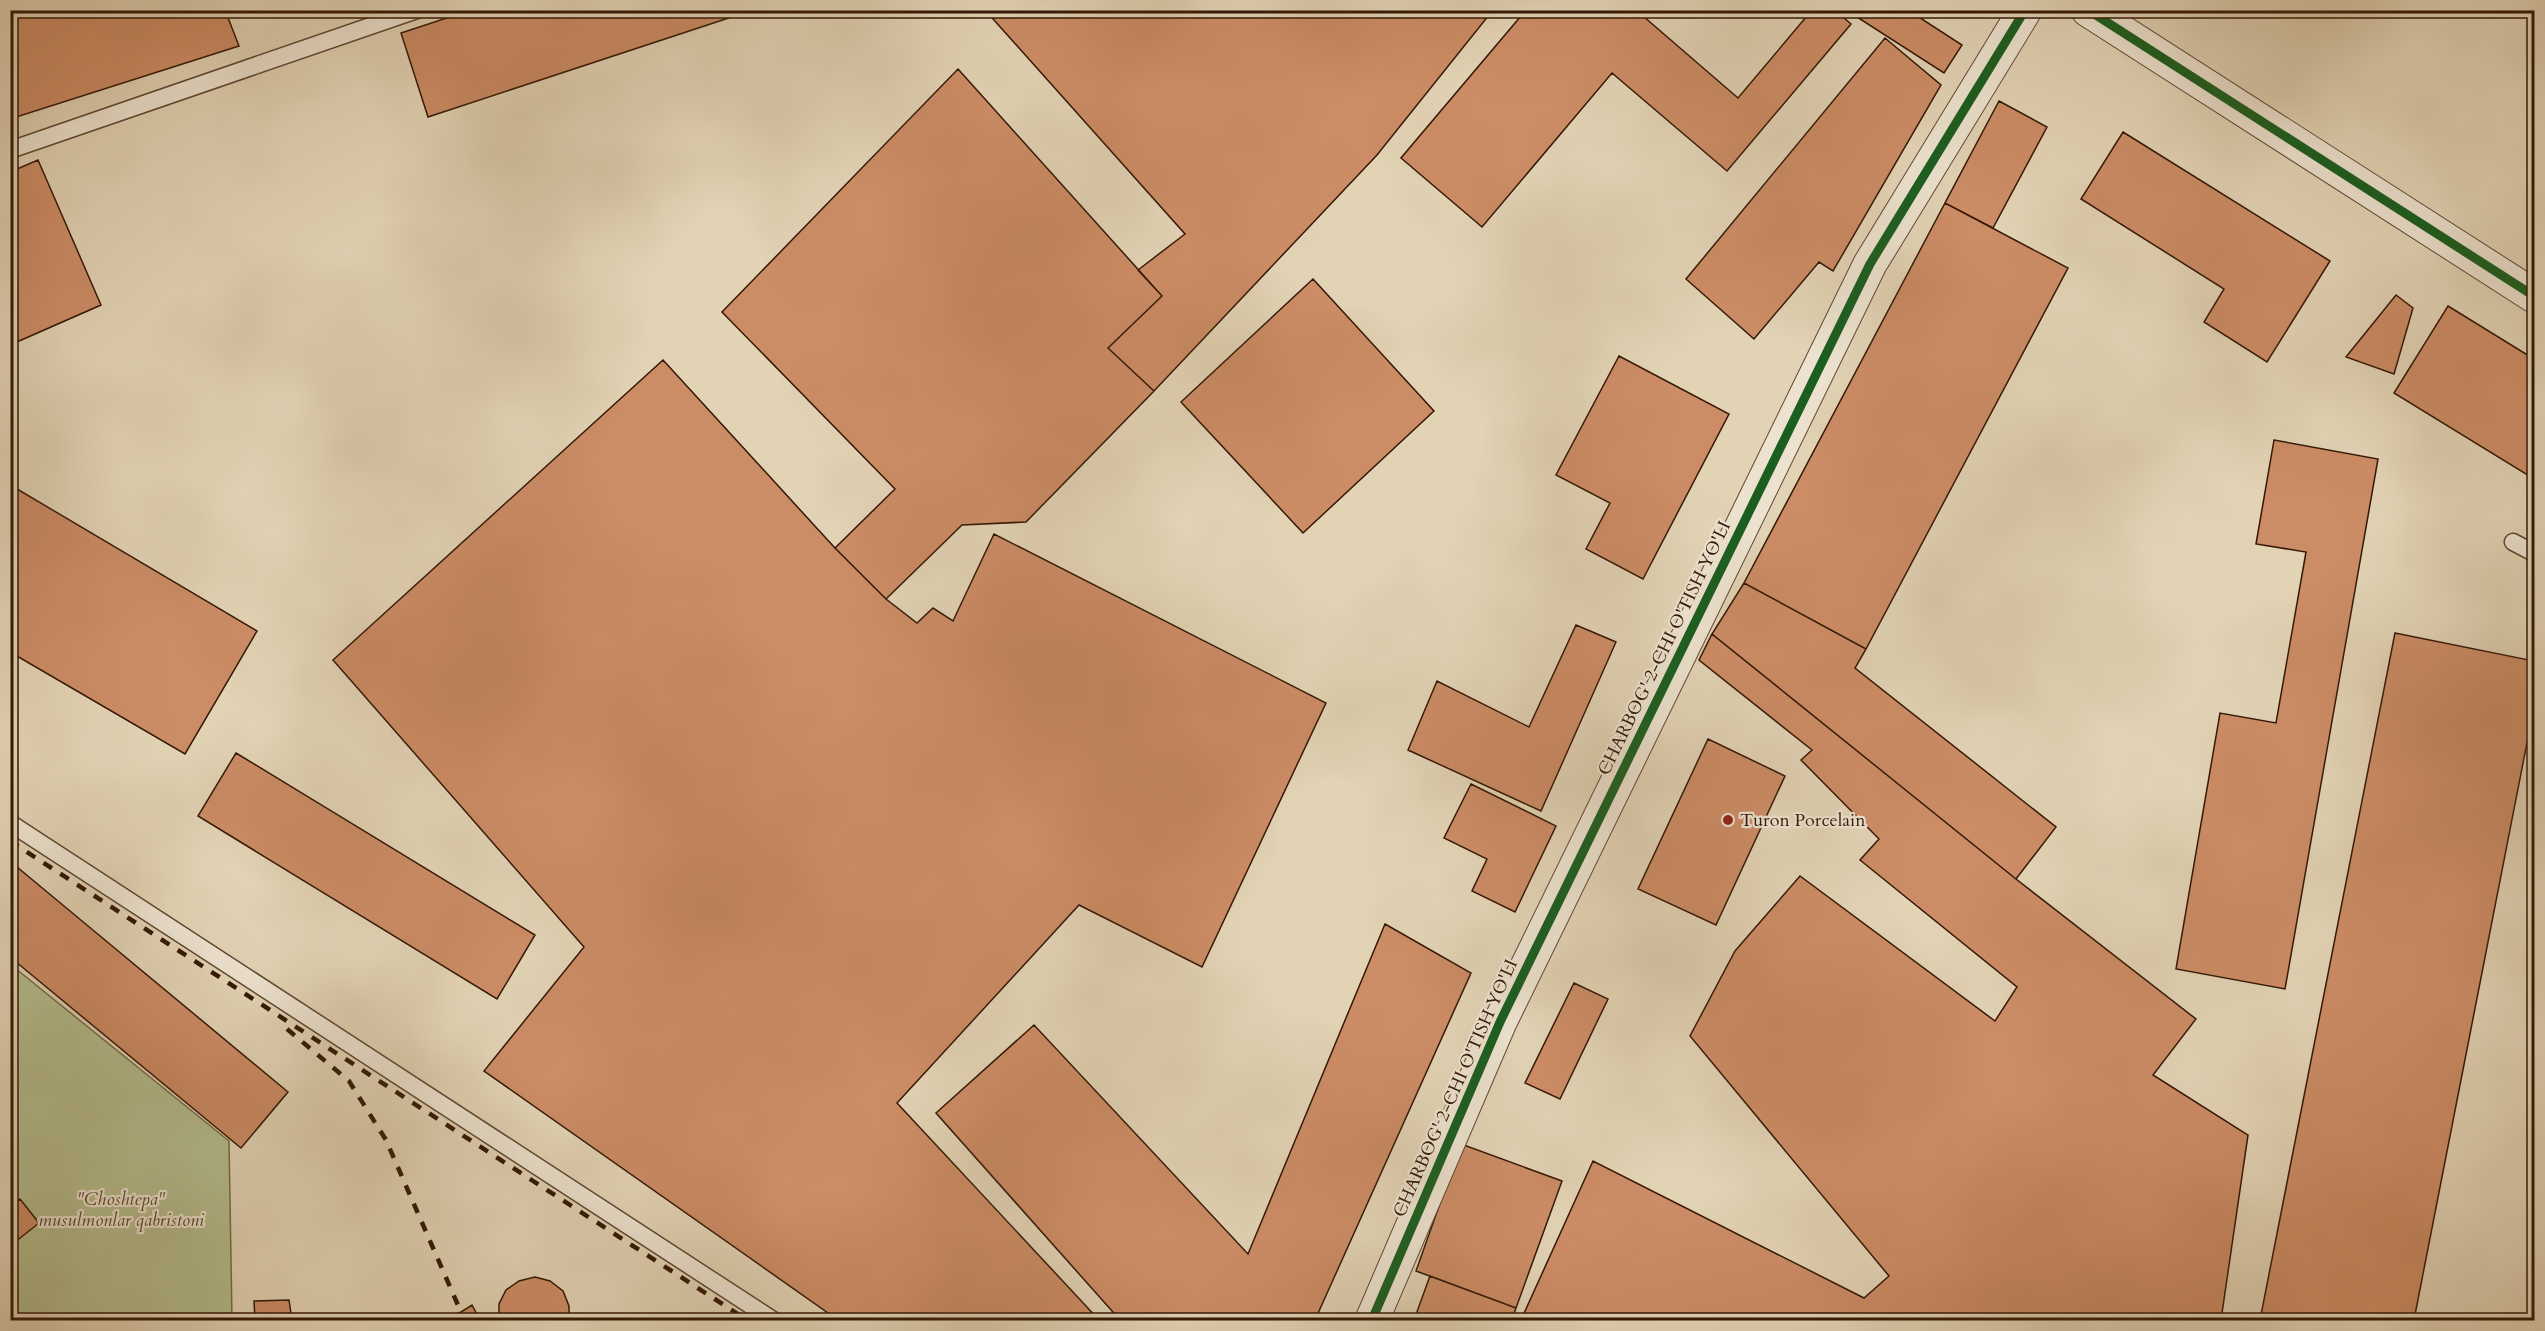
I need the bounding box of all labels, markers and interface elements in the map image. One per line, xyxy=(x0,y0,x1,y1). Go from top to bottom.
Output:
street label: CHARBOG' 2-CHI O'TISH YO'LI xyxy=(1592,517,1737,780)
place label: Turon Porcelain xyxy=(1740,808,1866,833)
marker: Turon Porcelain xyxy=(1721,813,1735,827)
street label: CHARBOG' 2-CHI O'TISH YO'LI xyxy=(1387,955,1524,1221)
park label: "Choshtepa" musulmonlar qabristoni xyxy=(38,1187,205,1233)

